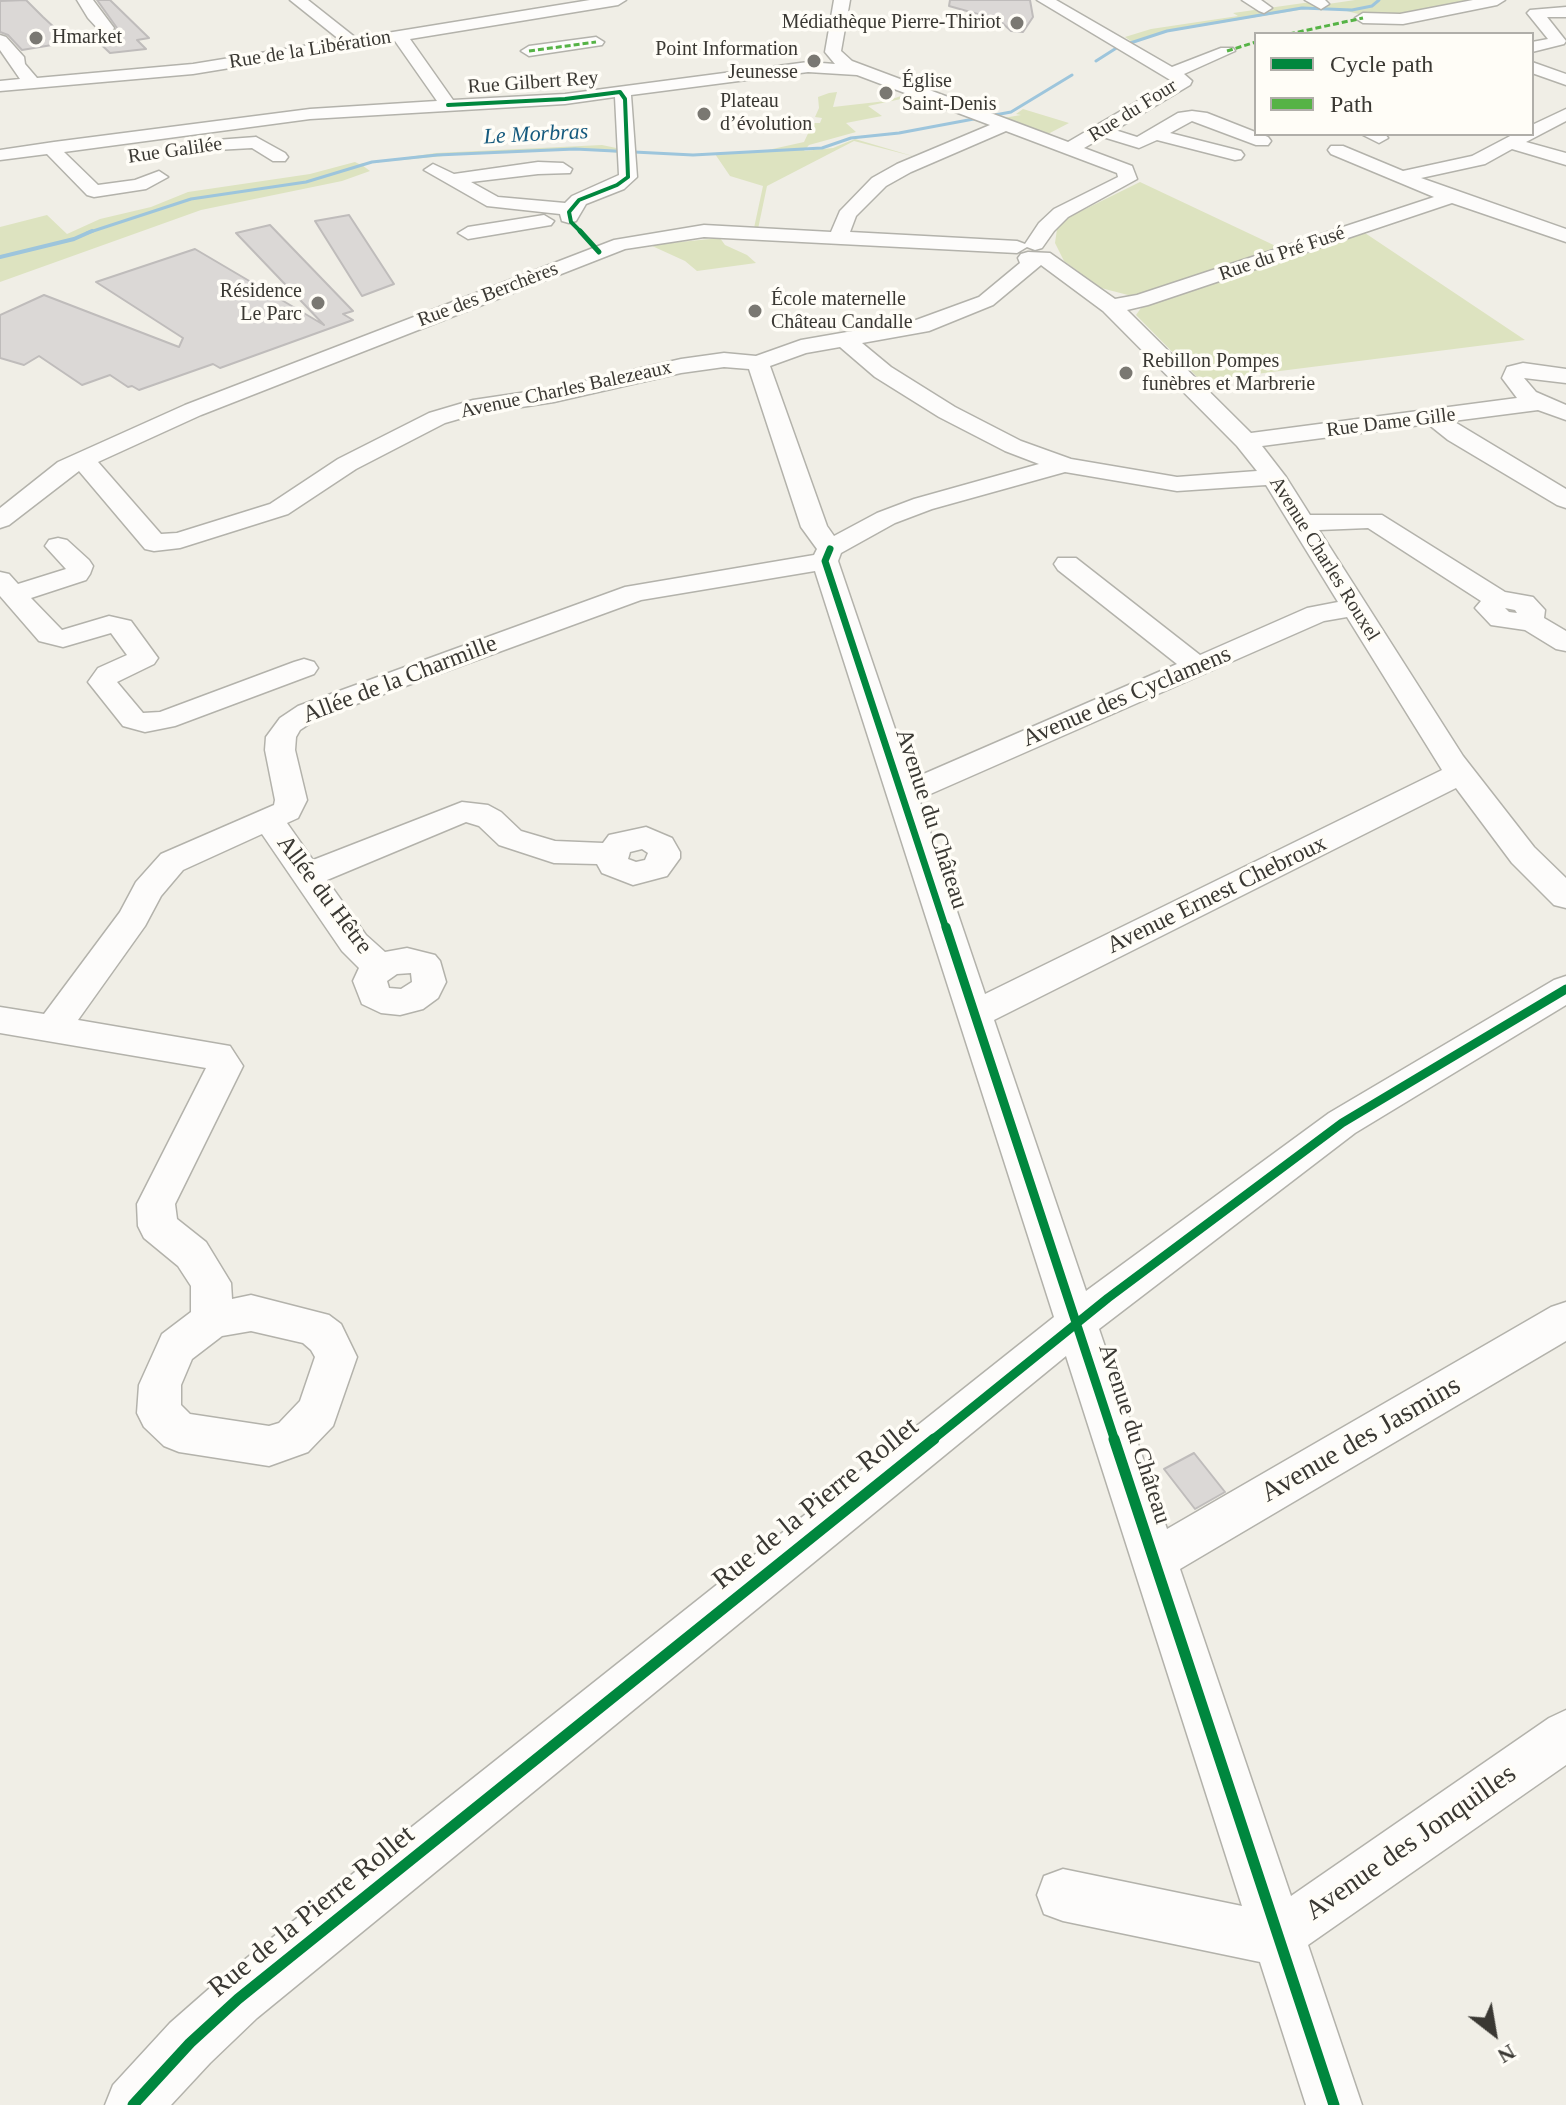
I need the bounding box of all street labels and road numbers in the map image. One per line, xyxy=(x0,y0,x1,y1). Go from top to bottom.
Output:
street label: Rue de la Libération xyxy=(227,25,393,75)
street label: Rue Gilbert Rey xyxy=(467,66,599,100)
street label: Rue du Four xyxy=(1084,74,1182,148)
street label: Rue Galilée xyxy=(126,133,224,169)
street label: Rue du Pré Fusé xyxy=(1216,221,1348,287)
street label: Rue des Berchères xyxy=(414,257,562,333)
street label: Avenue Charles Balezeaux xyxy=(458,356,674,424)
street label: Rue Dame Gille xyxy=(1325,403,1457,443)
street label: Avenue Charles Rouxel xyxy=(1264,472,1384,646)
street label: Allée de la Charmille xyxy=(299,630,501,730)
street label: Avenue des Cyclamens xyxy=(1019,640,1235,754)
street label: Avenue du Château xyxy=(888,725,974,913)
street label: Avenue Ernest Chebroux xyxy=(1102,829,1332,961)
street label: Allée du Hêtre xyxy=(270,830,378,960)
street label: Avenue du Château xyxy=(1091,1340,1177,1528)
street label: Avenue des Jasmins xyxy=(1255,1369,1467,1511)
street label: Rue de la Pierre Rollet xyxy=(706,1411,926,1597)
street label: Avenue des Jonquilles xyxy=(1299,1758,1523,1928)
street label: Rue de la Pierre Rollet xyxy=(202,1819,422,2005)

